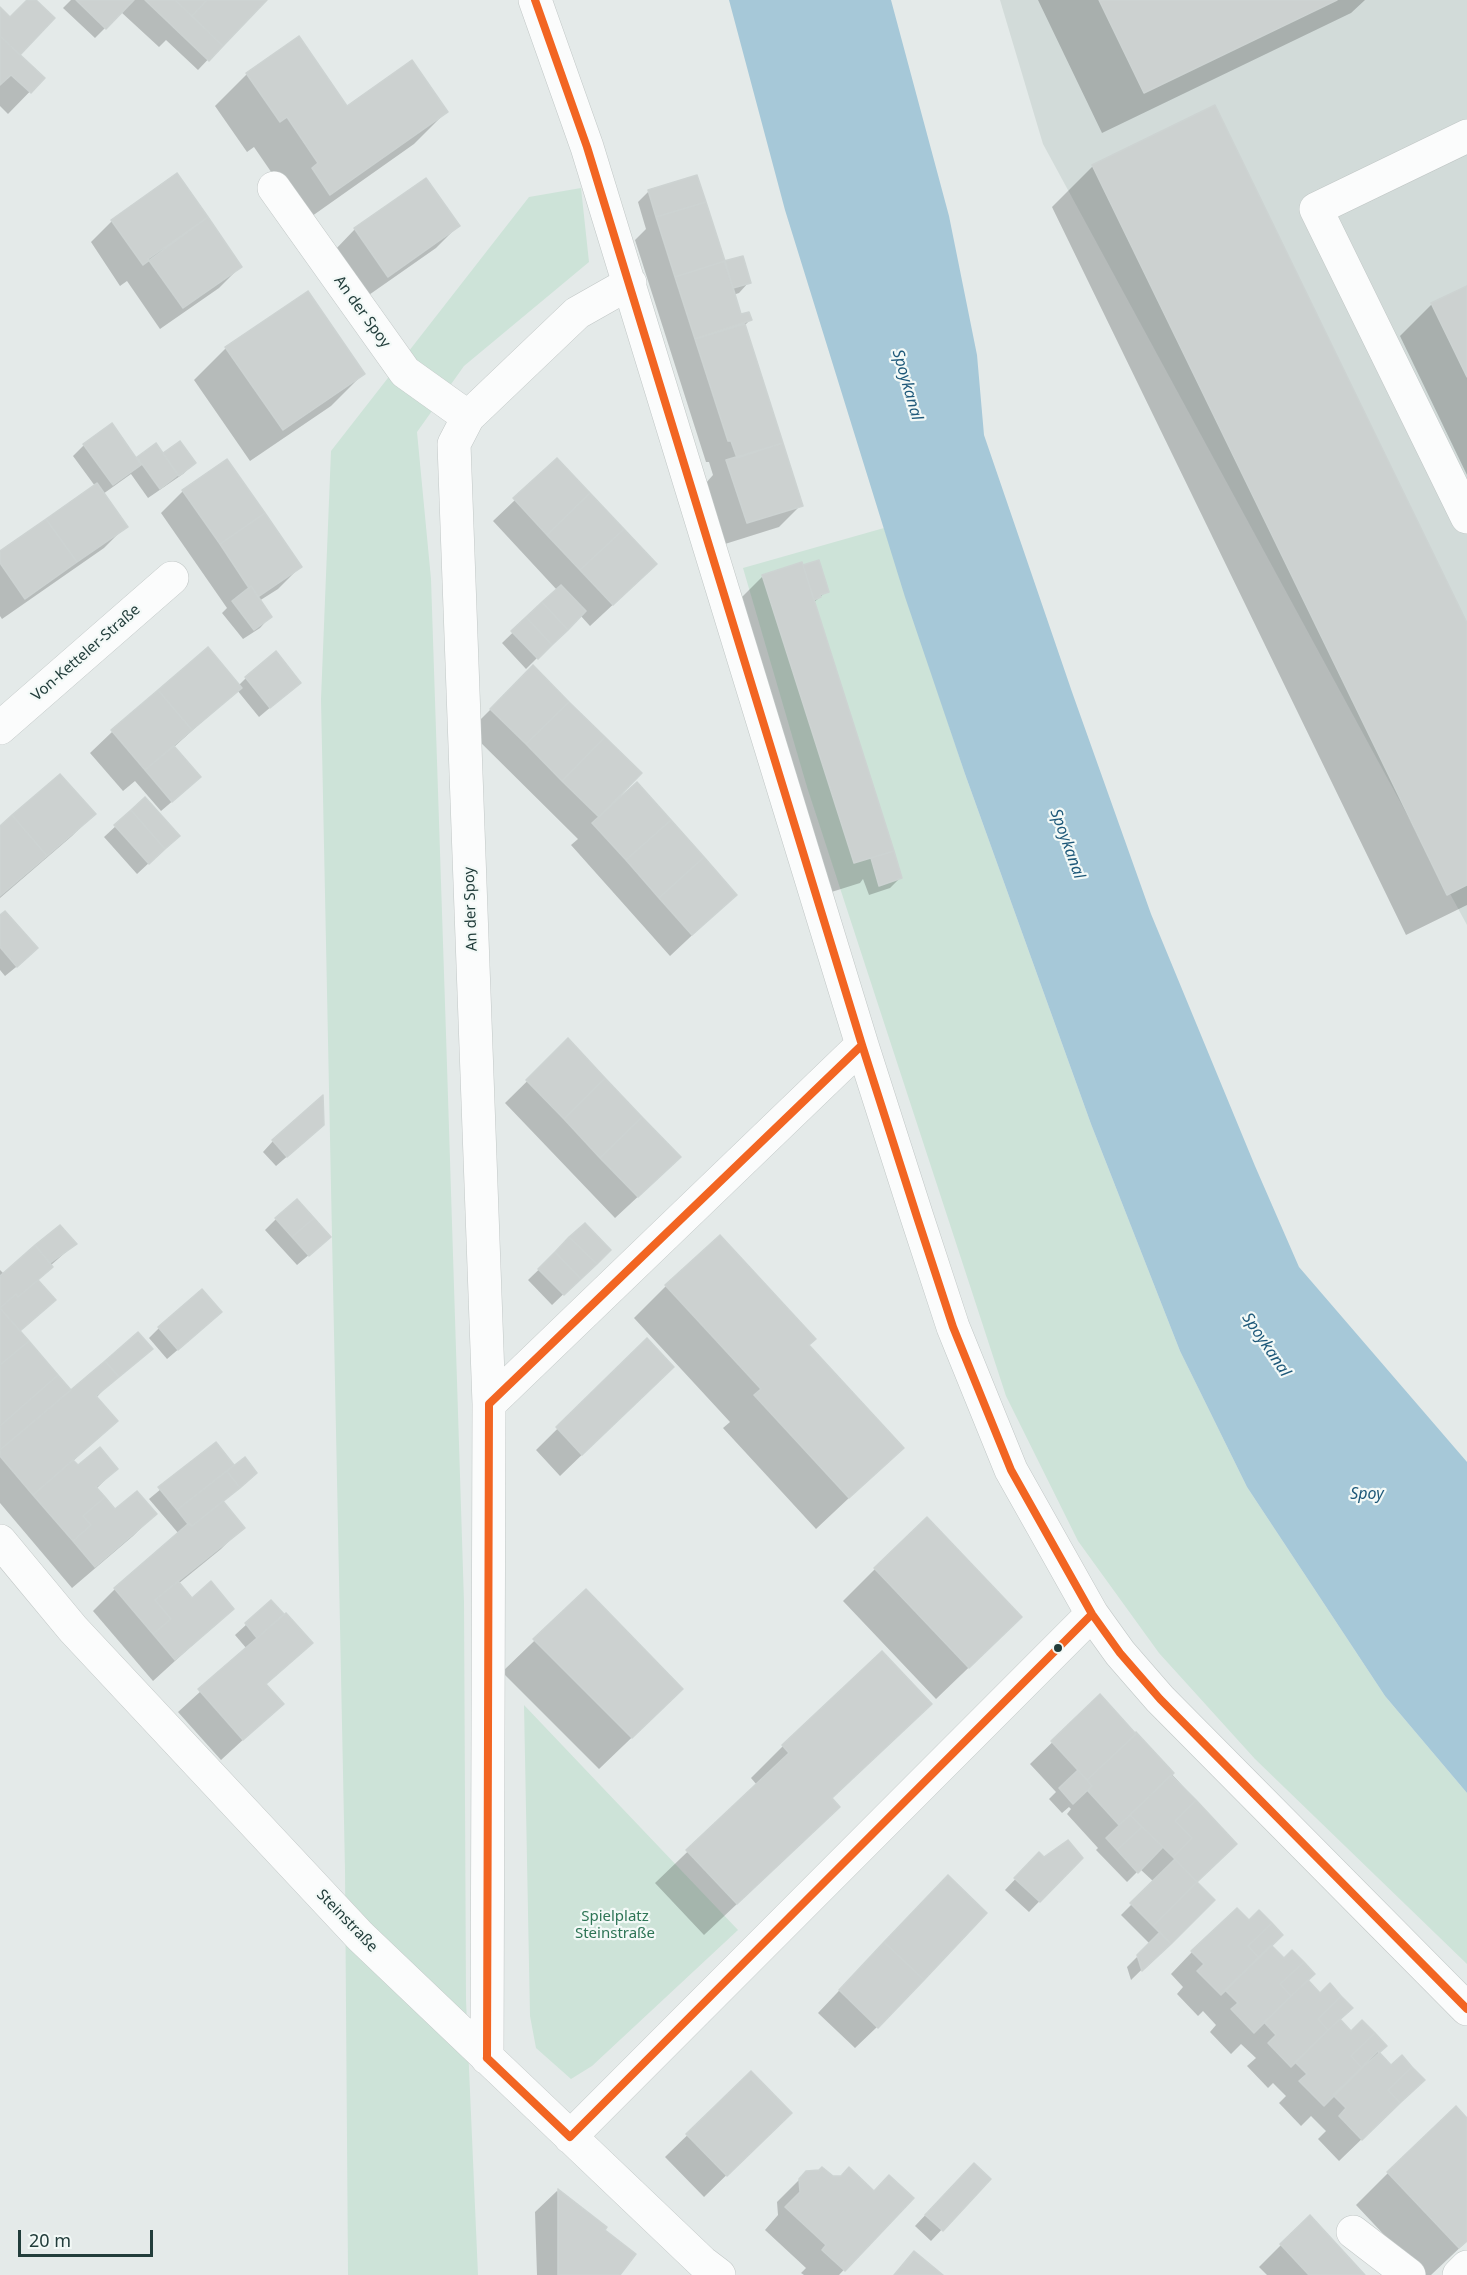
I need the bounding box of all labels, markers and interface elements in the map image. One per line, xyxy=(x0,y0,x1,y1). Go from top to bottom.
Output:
street label: An der Spoy xyxy=(330,273,394,351)
water label: Spoykanal xyxy=(888,347,926,423)
street label: Von-Ketteler-Straße xyxy=(28,601,144,705)
water label: Spoykanal xyxy=(1045,806,1089,882)
street label: An der Spoy xyxy=(461,867,481,951)
water label: Spoykanal xyxy=(1238,1309,1294,1381)
water label: Spoy xyxy=(1350,1484,1384,1504)
unlabelled marker xyxy=(1052,1642,1064,1654)
street label: Steinstraße xyxy=(313,1886,381,1956)
park label: Spielplatz Steinstraße xyxy=(575,1908,655,1943)
scale bar xyxy=(21,2218,156,2256)
text: 20 m xyxy=(29,2228,71,2252)

